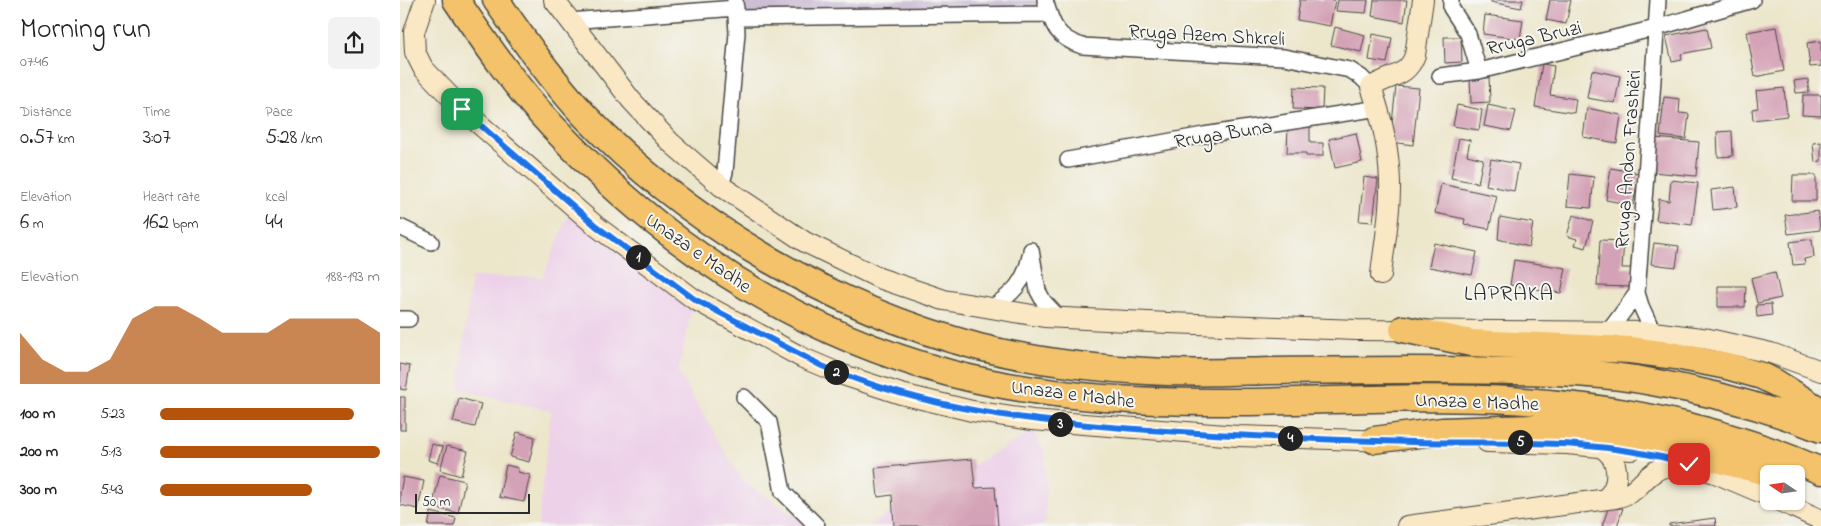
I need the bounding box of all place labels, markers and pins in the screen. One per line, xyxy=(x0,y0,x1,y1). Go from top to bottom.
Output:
pin xyxy=(441,88,483,130)
pin: 1 xyxy=(626,244,650,270)
pin: 2 xyxy=(824,360,848,384)
pin: 3 xyxy=(1048,412,1072,436)
pin: 4 xyxy=(1278,426,1302,450)
pin: 5 xyxy=(1508,430,1532,454)
pin xyxy=(1668,443,1710,485)

